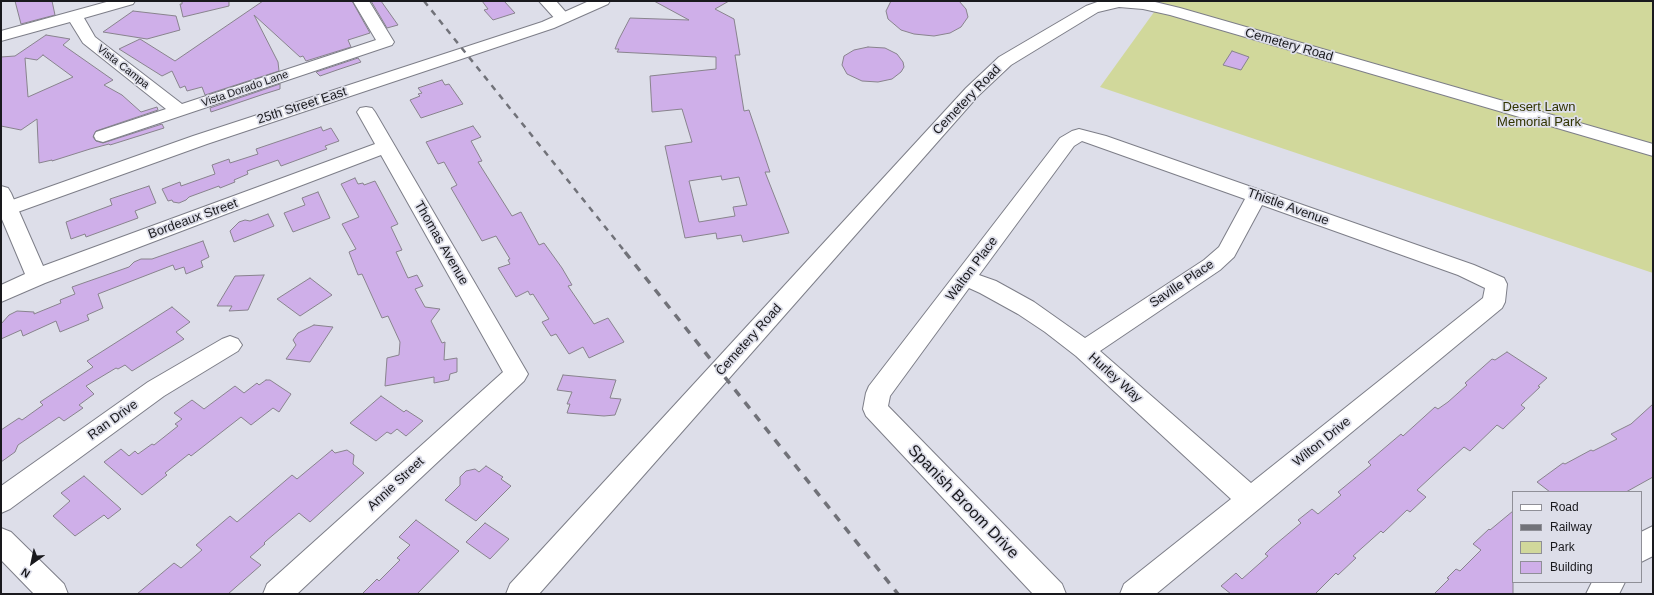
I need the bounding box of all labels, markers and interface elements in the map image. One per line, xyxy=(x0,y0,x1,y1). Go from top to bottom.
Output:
street label: Cemetery Road xyxy=(1243,25,1335,65)
street label: Vista Campa xyxy=(94,42,152,92)
street label: Cemetery Road xyxy=(930,62,1004,138)
street label: Vista Dorado Lane xyxy=(200,68,290,110)
street label: 25th Street East xyxy=(255,84,349,128)
park label: Desert Lawn Memorial Park xyxy=(1497,99,1581,130)
street label: Thistle Avenue xyxy=(1245,185,1331,229)
street label: Bordeaux Street xyxy=(146,196,240,242)
street label: Thomas Avenue xyxy=(411,198,471,288)
street label: Walton Place xyxy=(943,234,1001,304)
street label: Saville Place xyxy=(1147,257,1217,311)
street label: Cemetery Road xyxy=(713,301,785,379)
street label: Hurley Way xyxy=(1085,350,1145,406)
street label: Ran Drive xyxy=(85,397,141,443)
street label: Wilton Drive xyxy=(1290,414,1354,470)
street label: Spanish Broom Drive xyxy=(904,441,1022,563)
street label: Annie Street xyxy=(365,454,427,514)
legend xyxy=(1512,491,1642,583)
text: Road xyxy=(1550,500,1579,514)
text: Railway xyxy=(1550,520,1592,534)
text: Park xyxy=(1550,540,1575,554)
north arrow xyxy=(12,543,52,583)
text: Building xyxy=(1550,560,1593,574)
text: N xyxy=(19,566,32,580)

